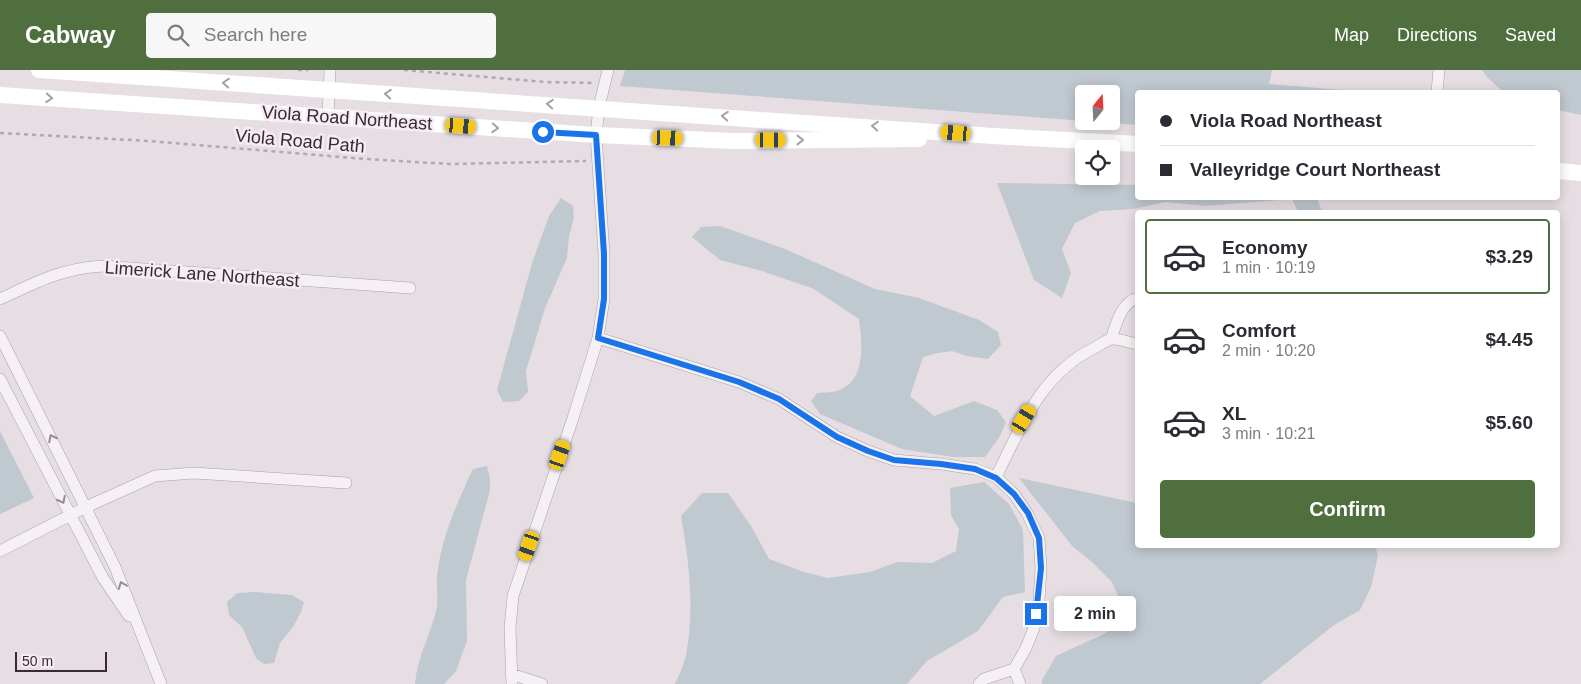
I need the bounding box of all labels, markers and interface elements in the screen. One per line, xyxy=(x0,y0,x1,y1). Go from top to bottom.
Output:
search box xyxy=(146,13,496,58)
text: Cabway xyxy=(25,21,116,48)
icon: search xyxy=(164,21,192,49)
text: Search here xyxy=(204,24,307,45)
text: Map xyxy=(1334,25,1369,45)
text: Directions xyxy=(1397,25,1477,45)
text: Saved xyxy=(1505,25,1556,45)
one-way arrow xyxy=(222,78,230,89)
north arrow xyxy=(1075,85,1120,130)
map controls xyxy=(1075,85,1120,185)
one-way arrow xyxy=(384,89,392,100)
one-way arrow xyxy=(45,93,53,104)
one-way arrow xyxy=(546,99,554,110)
street label: Viola Road Northeast xyxy=(261,102,433,134)
text: Viola Road Northeast xyxy=(1190,110,1382,131)
one-way arrow xyxy=(720,111,728,122)
car xyxy=(445,117,476,135)
route start xyxy=(532,121,554,143)
one-way arrow xyxy=(871,121,879,132)
one-way arrow xyxy=(491,123,499,134)
car xyxy=(940,124,971,142)
street label: Viola Road Path xyxy=(234,125,366,157)
car xyxy=(652,130,683,146)
car xyxy=(756,133,786,148)
one-way arrow xyxy=(797,135,805,145)
button: locate xyxy=(1075,140,1120,185)
text: Valleyridge Court Northeast xyxy=(1190,159,1440,180)
icon: car xyxy=(1162,234,1207,279)
text: Economy xyxy=(1222,237,1308,258)
text: $3.29 xyxy=(1485,246,1533,267)
street label: Limerick Lane Northeast xyxy=(104,257,300,291)
text: 1 min · 10:19 xyxy=(1222,259,1315,276)
icon: car xyxy=(1162,317,1207,362)
text: Comfort xyxy=(1222,320,1296,341)
text: $4.45 xyxy=(1485,329,1533,350)
text: 2 min · 10:20 xyxy=(1222,342,1315,359)
icon: car xyxy=(1162,400,1207,445)
car xyxy=(1009,402,1038,436)
text: XL xyxy=(1222,403,1246,424)
text: $5.60 xyxy=(1485,412,1533,433)
text: 3 min · 10:21 xyxy=(1222,425,1315,442)
one-way arrow xyxy=(48,435,58,444)
car xyxy=(548,438,571,472)
button: Confirm xyxy=(1160,480,1535,538)
one-way arrow xyxy=(56,495,66,504)
car xyxy=(517,529,540,563)
one-way arrow xyxy=(117,581,128,590)
callout: 2 min xyxy=(1054,596,1136,632)
route end xyxy=(1025,603,1047,625)
text: 2 min xyxy=(1074,605,1116,622)
scale bar xyxy=(15,649,108,672)
text: 50 m xyxy=(22,653,53,669)

